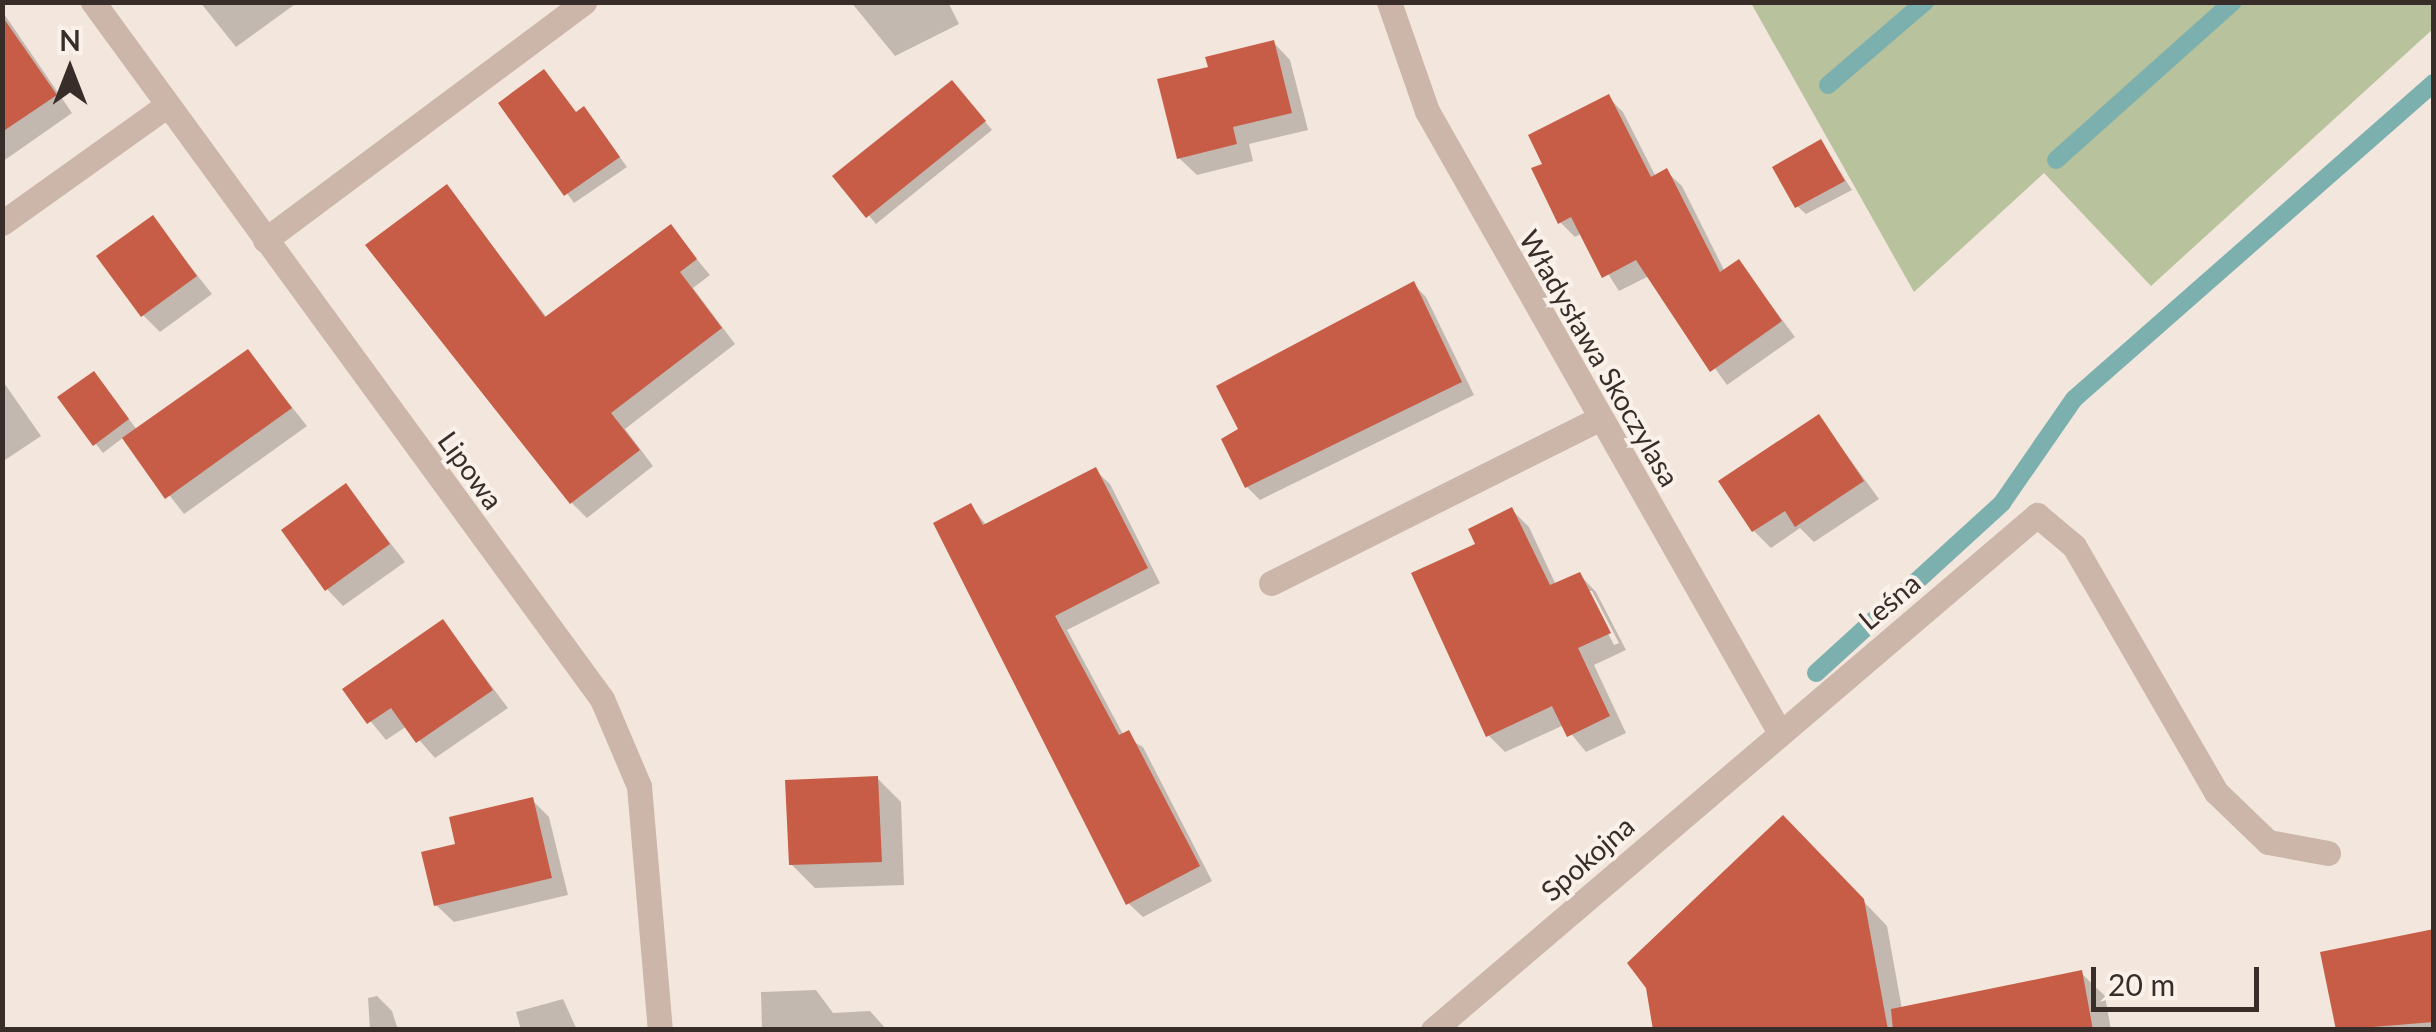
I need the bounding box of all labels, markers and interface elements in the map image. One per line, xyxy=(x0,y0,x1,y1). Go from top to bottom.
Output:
north arrow xyxy=(20,20,120,120)
text: N xyxy=(59,23,81,57)
street label: Władysława Skoczylasa xyxy=(1513,224,1687,492)
street label: Lipowa xyxy=(431,424,511,516)
street label: Leśna xyxy=(1851,566,1927,636)
street label: Spokojna xyxy=(1534,809,1640,907)
scale bar xyxy=(2096,947,2264,1009)
text: 20 m xyxy=(2108,966,2175,1002)

